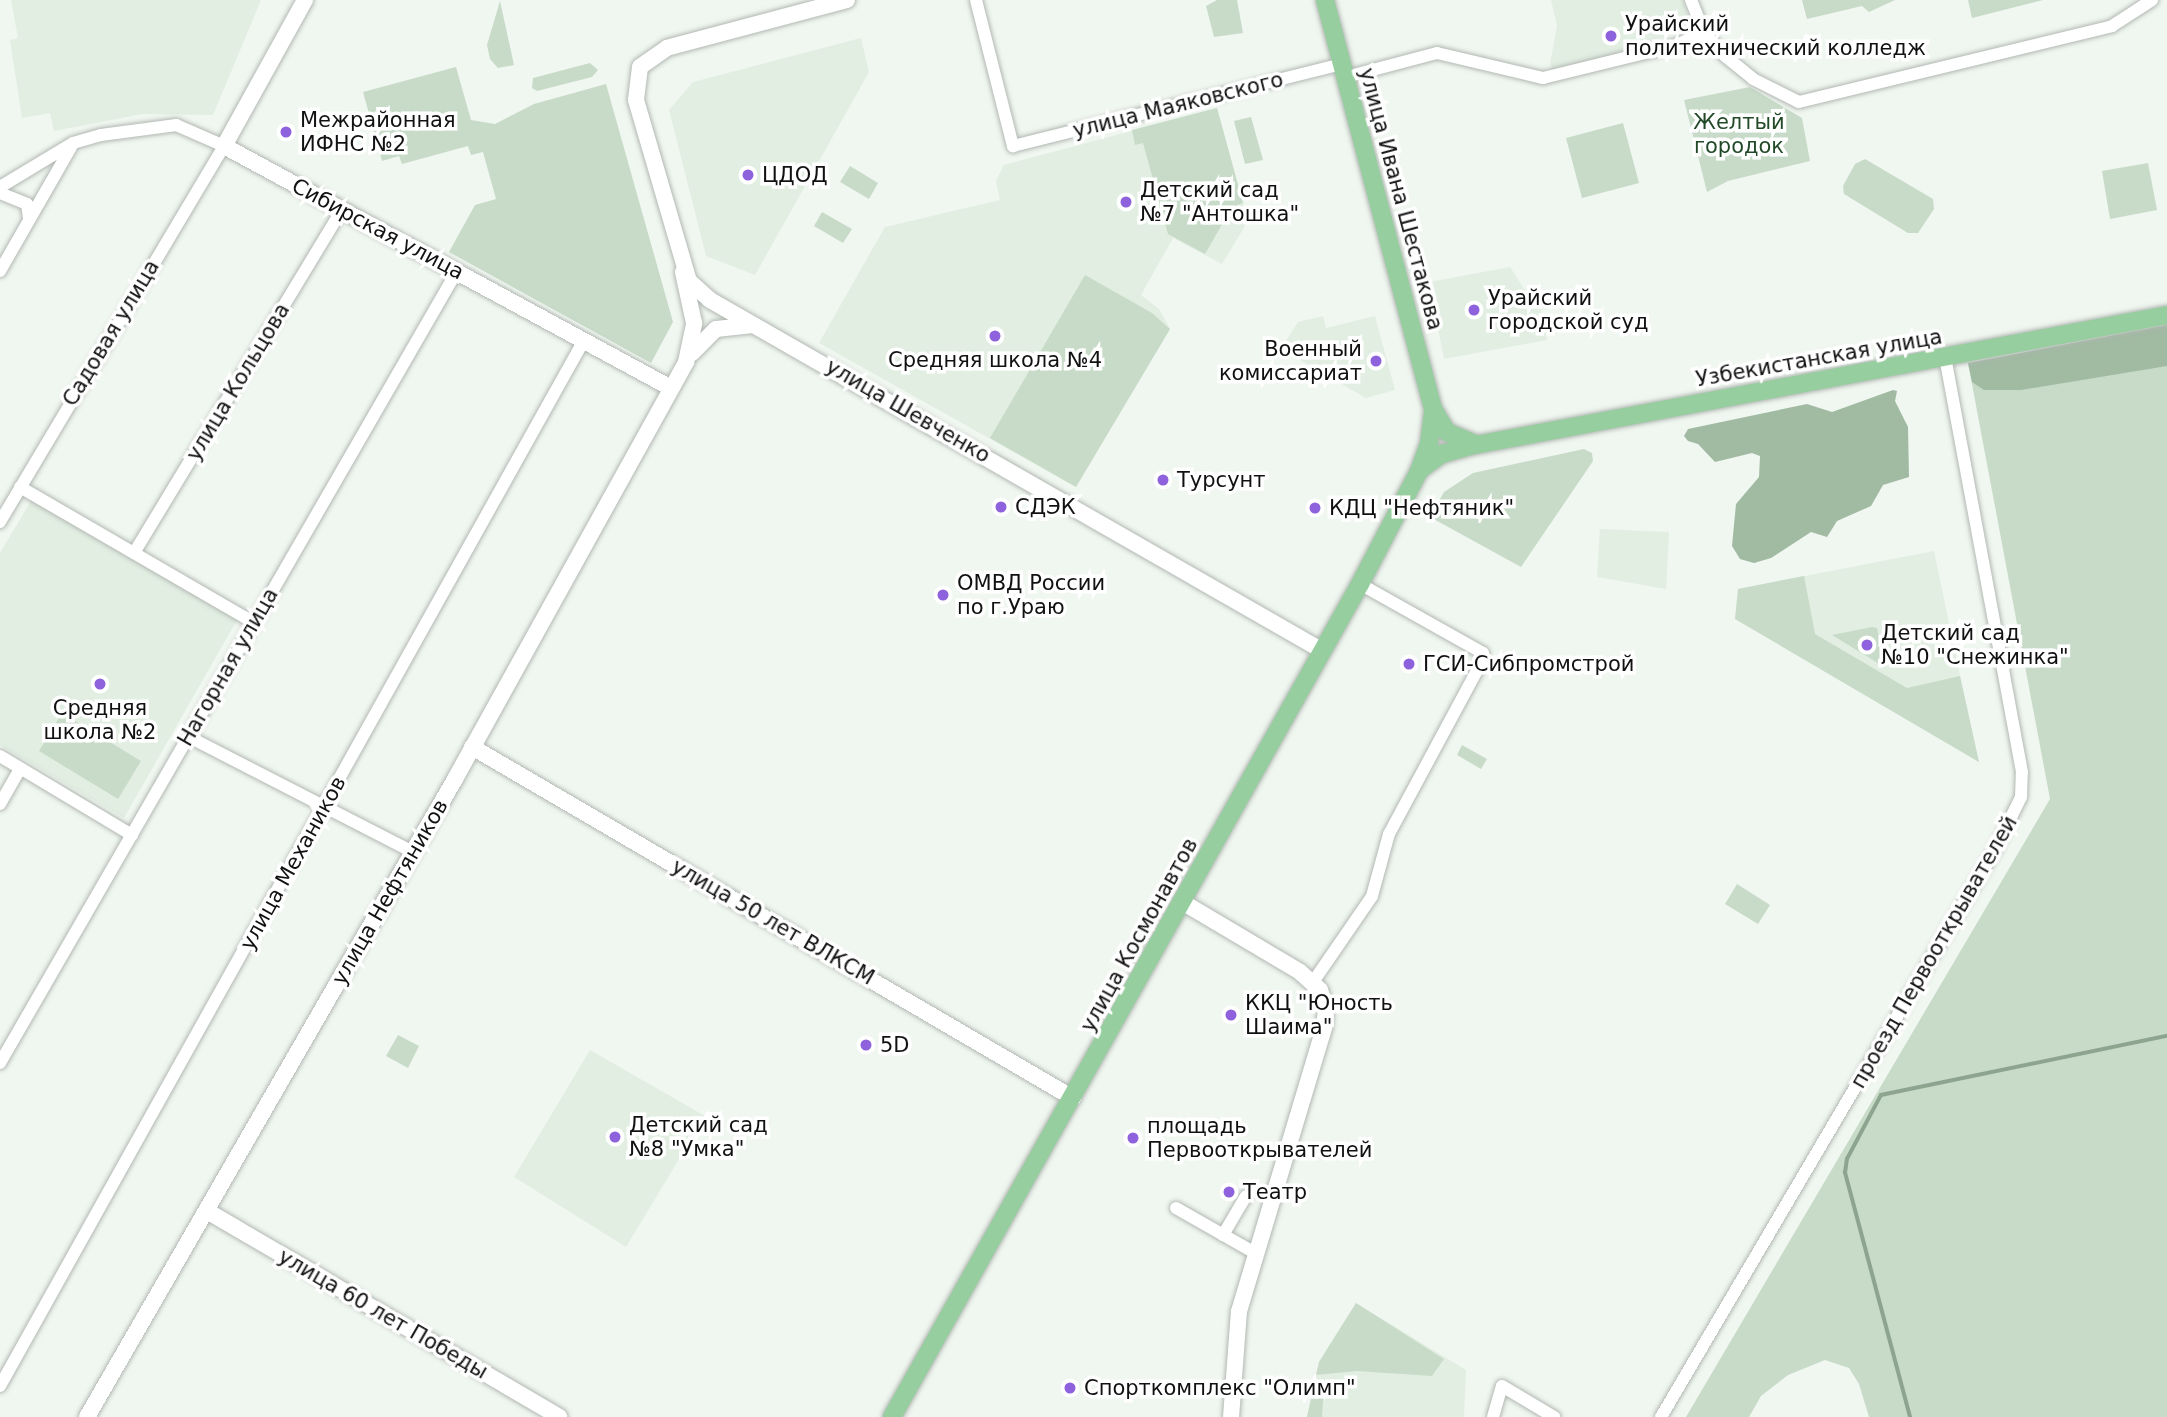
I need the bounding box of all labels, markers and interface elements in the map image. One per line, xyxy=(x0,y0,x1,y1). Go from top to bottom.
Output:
place label: Урайский политехнический колледж xyxy=(1625,11,1926,61)
marker: Урайский политехнический колледж xyxy=(1603,28,1619,44)
street label: улица Ивана Шестакова xyxy=(1354,65,1448,333)
street label: улица Маяковского xyxy=(1070,67,1286,143)
place label: Межрайонная ИФНС №2 xyxy=(300,107,456,157)
park label: Желтый городок xyxy=(1693,109,1785,159)
marker: Межрайонная ИФНС №2 xyxy=(278,124,294,140)
place label: ЦДОД xyxy=(762,162,828,188)
marker: ЦДОД xyxy=(740,167,756,183)
street label: Сибирская улица xyxy=(288,173,468,285)
place label: Детский сад №7 "Антошка" xyxy=(1140,177,1299,227)
marker: Детский сад №7 "Антошка" xyxy=(1118,194,1134,210)
street label: Садовая улица xyxy=(57,255,165,411)
place label: Урайский городской суд xyxy=(1488,285,1648,335)
street label: улица Кольцова xyxy=(181,299,295,465)
marker: Урайский городской суд xyxy=(1466,302,1482,318)
street label: Узбекистанская улица xyxy=(1694,324,1944,392)
marker: Средняя школа №4 xyxy=(987,328,1003,344)
place label: Военный комиссариат xyxy=(1219,336,1362,386)
place label: Средняя школа №4 xyxy=(888,347,1102,373)
marker: Военный комиссариат xyxy=(1368,353,1384,369)
street label: улица Шевченко xyxy=(821,354,995,468)
place label: Турсунт xyxy=(1177,467,1266,493)
marker: Турсунт xyxy=(1155,472,1171,488)
place label: СДЭК xyxy=(1015,494,1076,520)
place label: КДЦ "Нефтяник" xyxy=(1329,495,1514,521)
marker: СДЭК xyxy=(993,499,1009,515)
marker: КДЦ "Нефтяник" xyxy=(1307,500,1323,516)
place label: ОМВД России по г.Ураю xyxy=(957,570,1105,620)
street label: Нагорная улица xyxy=(172,583,284,751)
marker: ОМВД России по г.Ураю xyxy=(935,587,951,603)
place label: Детский сад №10 "Снежинка" xyxy=(1881,620,2069,670)
marker: Детский сад №10 "Снежинка" xyxy=(1859,637,1875,653)
place label: ГСИ-Сибпромстрой xyxy=(1423,651,1634,677)
marker: ГСИ-Сибпромстрой xyxy=(1401,656,1417,672)
marker: Средняя школа №2 xyxy=(92,676,108,692)
place label: Средняя школа №2 xyxy=(44,695,156,745)
street label: улица Механиков xyxy=(235,772,351,954)
street label: улица Нефтяников xyxy=(327,795,453,989)
street label: проезд Первооткрывателей xyxy=(1845,811,2023,1093)
street label: улица Космонавтов xyxy=(1075,834,1203,1036)
street label: улица 50 лет ВЛКСМ xyxy=(667,854,879,990)
place label: ККЦ "Юность Шаима" xyxy=(1245,990,1393,1040)
marker: ККЦ "Юность Шаима" xyxy=(1223,1007,1239,1023)
place label: 5D xyxy=(880,1032,910,1058)
marker: 5D xyxy=(858,1037,874,1053)
place label: Детский сад №8 "Умка" xyxy=(629,1112,768,1162)
place label: площадь Первооткрывателей xyxy=(1147,1113,1372,1163)
marker: Детский сад №8 "Умка" xyxy=(607,1129,623,1145)
marker: площадь Первооткрывателей xyxy=(1125,1130,1141,1146)
place label: Театр xyxy=(1243,1179,1307,1205)
marker: Театр xyxy=(1221,1184,1237,1200)
street label: улица 60 лет Победы xyxy=(274,1244,492,1384)
place label: Спорткомплекс "Олимп" xyxy=(1084,1375,1356,1401)
marker: Спорткомплекс "Олимп" xyxy=(1062,1380,1078,1396)

